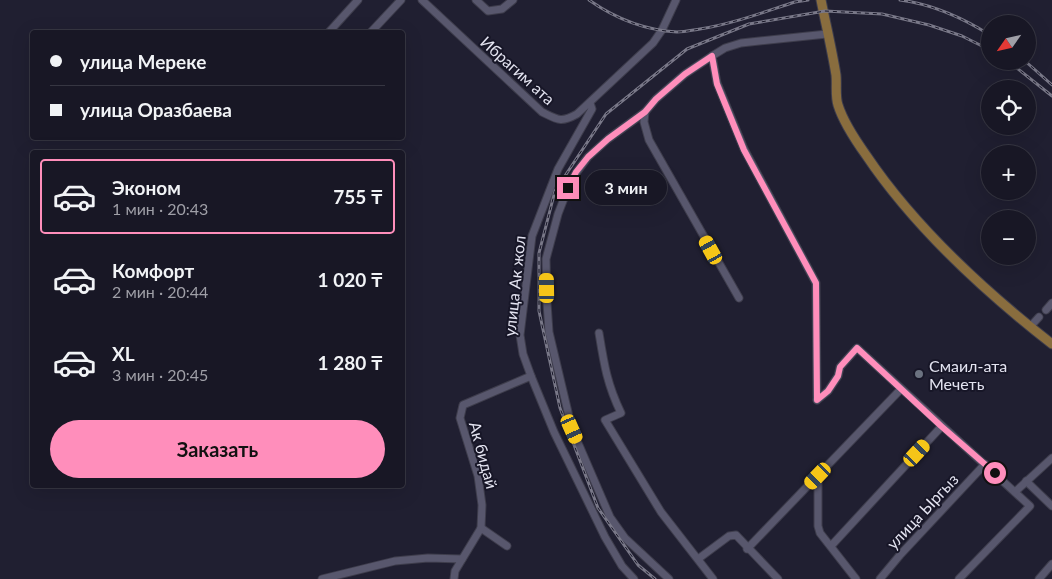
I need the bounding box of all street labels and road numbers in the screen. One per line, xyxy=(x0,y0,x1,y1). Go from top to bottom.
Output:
street label: Ибрагим ата xyxy=(477,32,559,108)
street label: улица Ак жол xyxy=(499,235,529,337)
street label: Ак бидай xyxy=(466,419,502,491)
street label: улица Ыргыз xyxy=(882,469,962,553)

